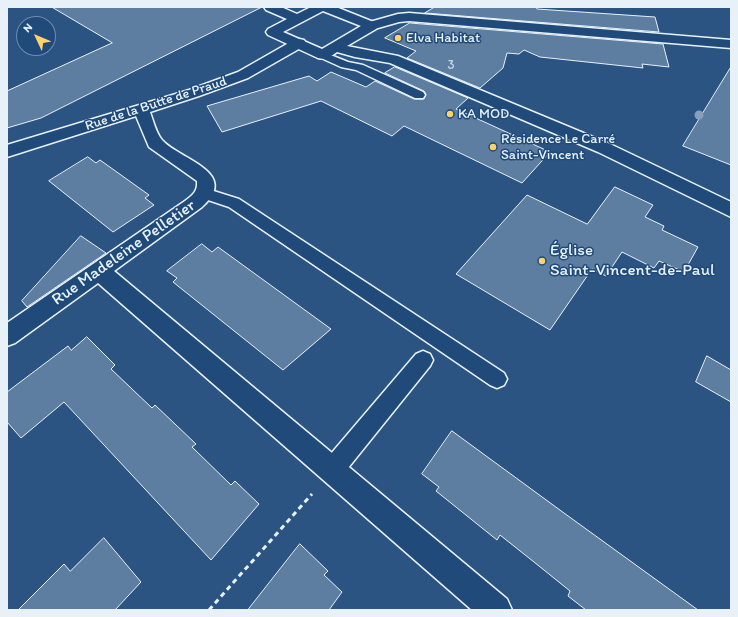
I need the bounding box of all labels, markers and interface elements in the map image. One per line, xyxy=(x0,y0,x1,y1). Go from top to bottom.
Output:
north arrow xyxy=(16,16,56,56)
text: N xyxy=(20,21,35,35)
place label: Elva Habitat xyxy=(406,30,480,46)
marker: Elva Habitat xyxy=(393,33,403,43)
house number: 3 xyxy=(447,58,455,74)
street label: Rue de la Butte de Praud xyxy=(83,73,229,135)
place label: KA MOD xyxy=(458,106,509,122)
marker: KA MOD xyxy=(445,109,455,119)
place label: Résidence Le Carré Saint-Vincent xyxy=(501,131,615,164)
marker: Résidence Le Carré Saint-Vincent xyxy=(488,142,498,152)
street label: Rue Madeleine Pelletier xyxy=(48,196,200,310)
place label: Église Saint-Vincent-de-Paul xyxy=(550,241,715,281)
marker: Église Saint-Vincent-de-Paul xyxy=(537,256,547,266)

